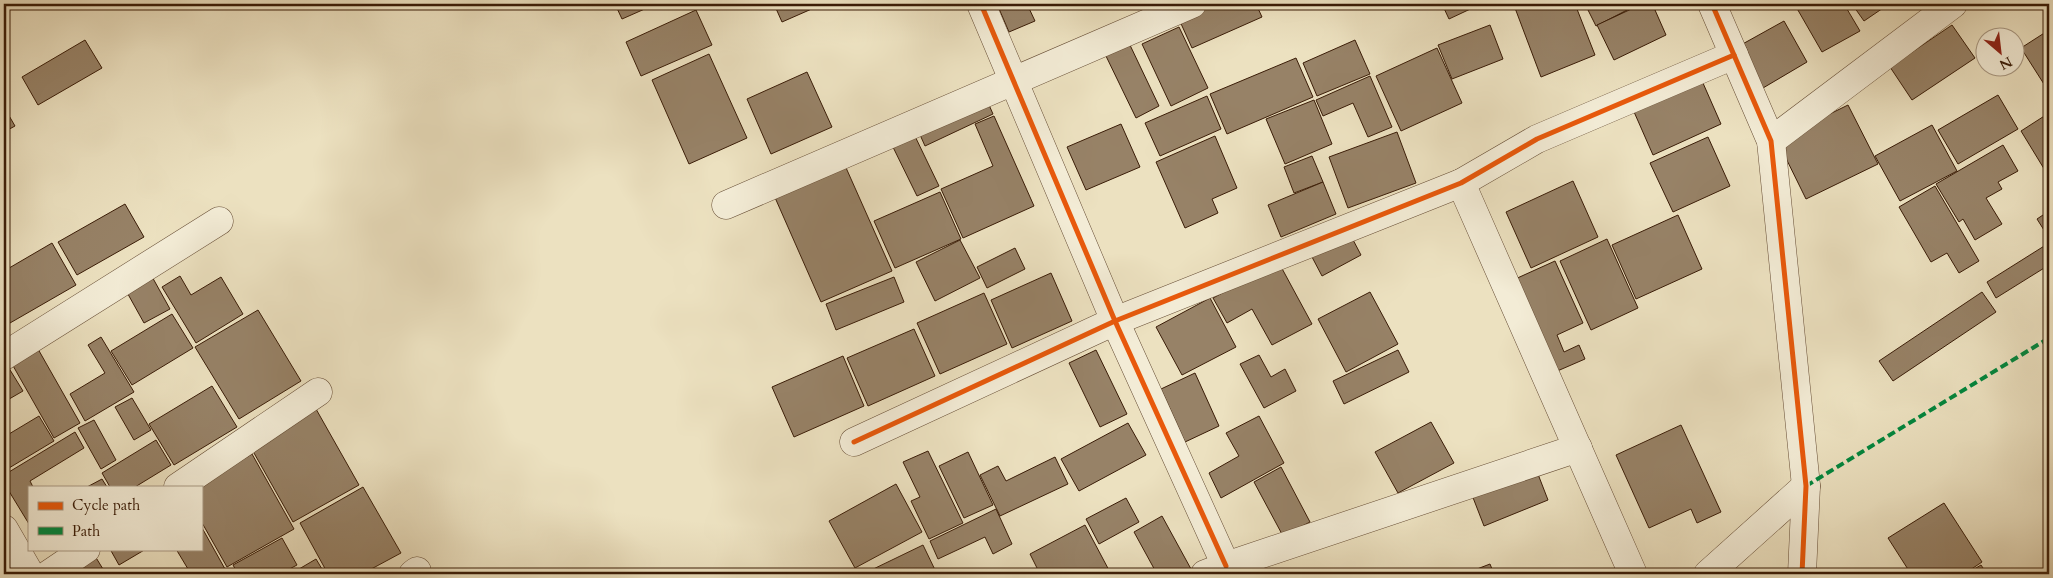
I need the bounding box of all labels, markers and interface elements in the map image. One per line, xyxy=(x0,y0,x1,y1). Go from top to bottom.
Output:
north arrow xyxy=(1976,28,2026,78)
text: N xyxy=(1996,52,2016,74)
legend xyxy=(28,486,202,550)
text: Cycle path xyxy=(72,495,141,515)
text: Path xyxy=(72,521,101,541)

